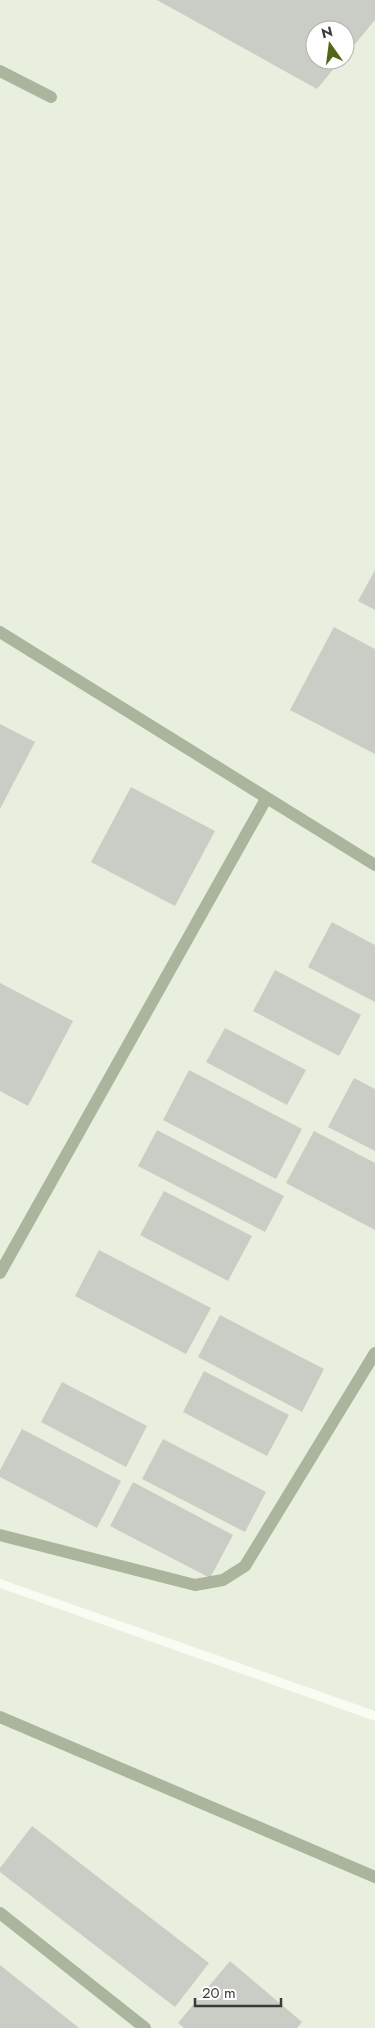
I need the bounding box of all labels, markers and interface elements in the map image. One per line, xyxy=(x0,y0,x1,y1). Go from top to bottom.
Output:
north arrow xyxy=(305,20,355,70)
text: N xyxy=(319,21,335,43)
scale bar xyxy=(195,1976,281,2008)
text: 20 m xyxy=(202,1982,236,2004)

